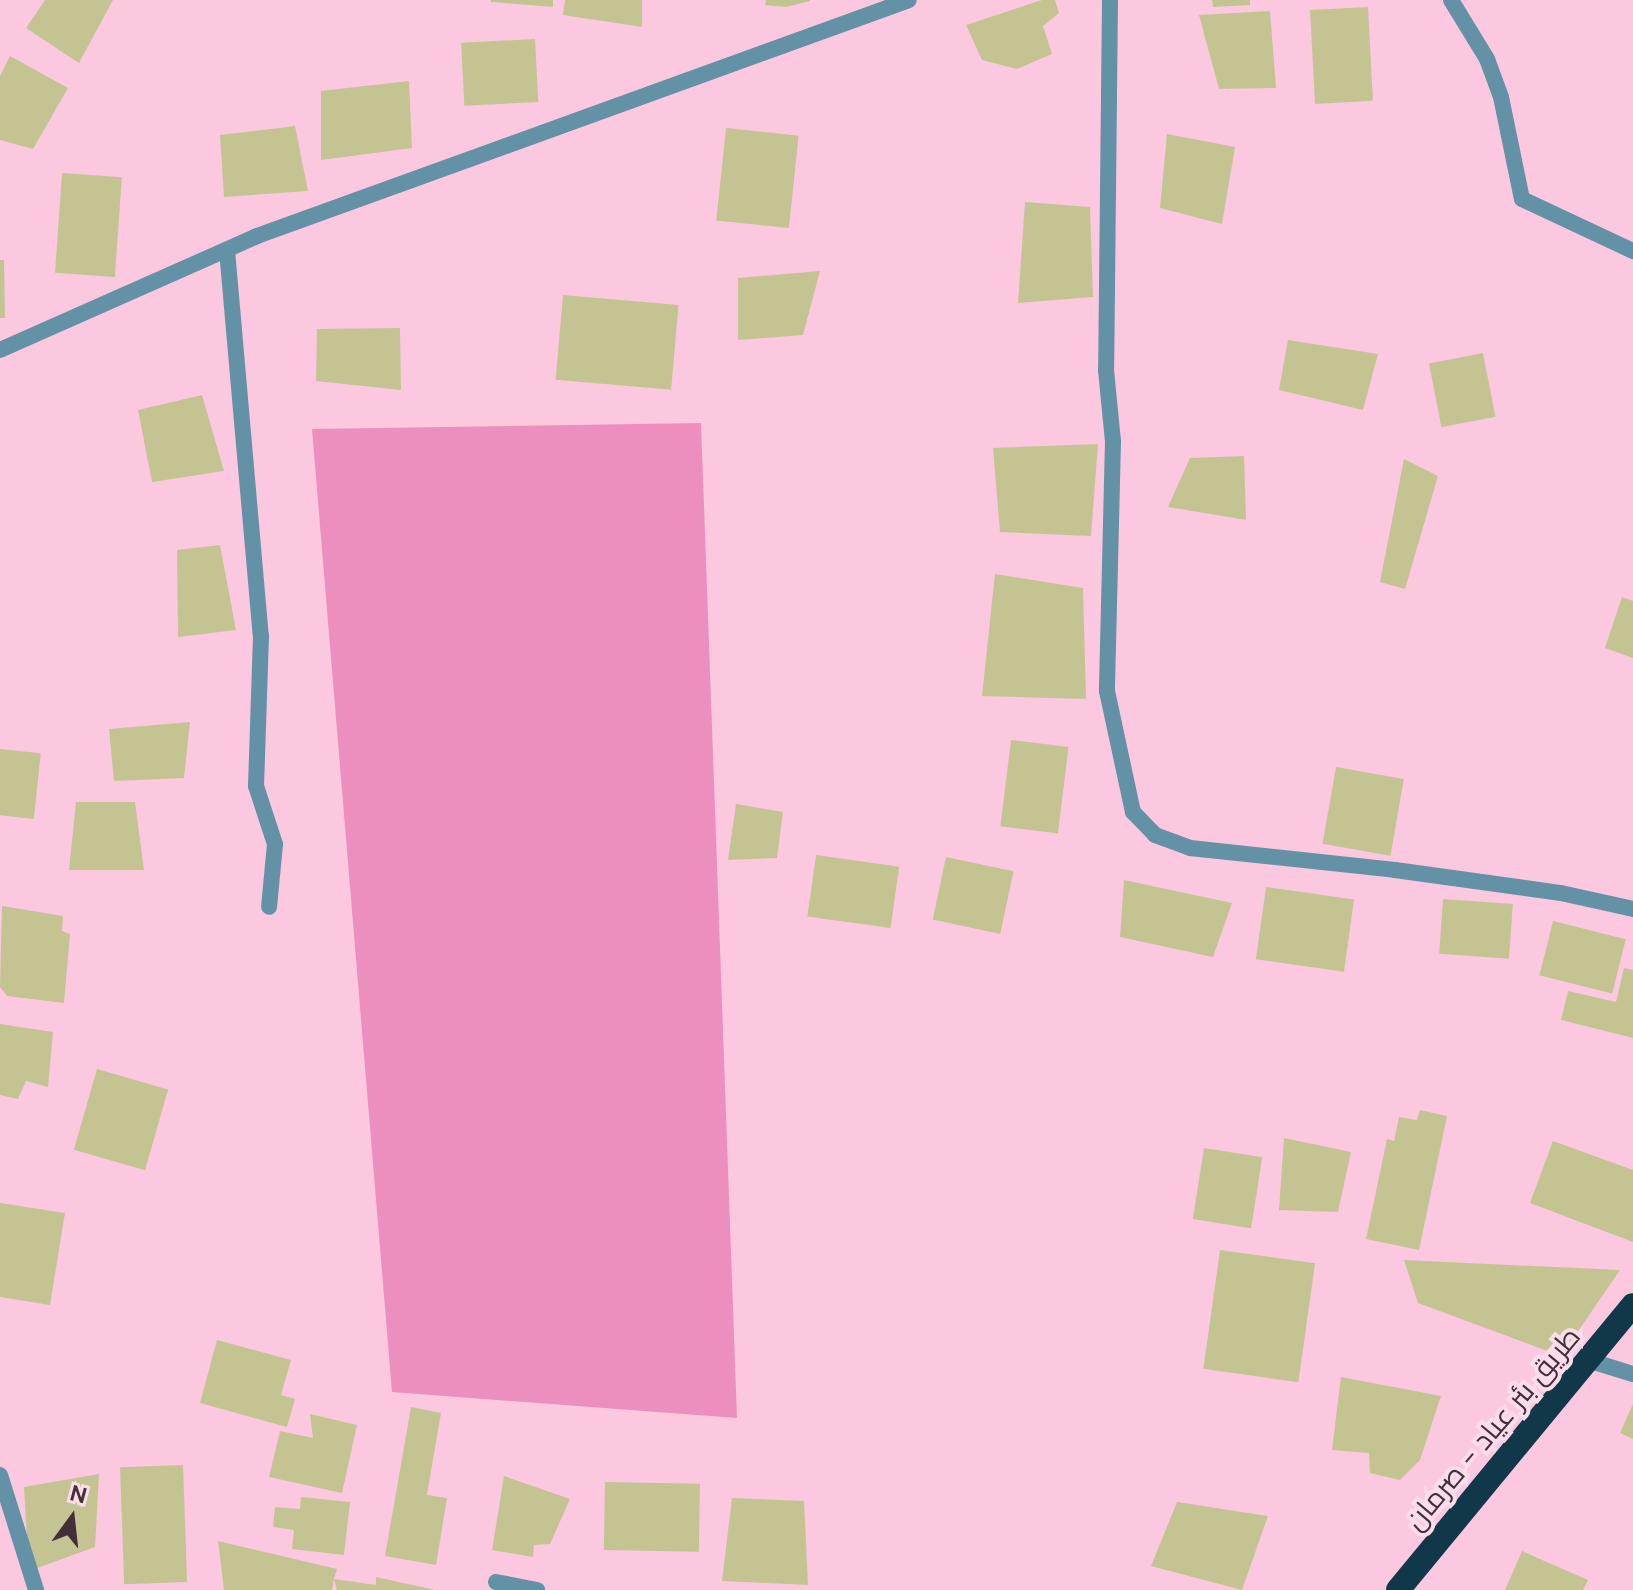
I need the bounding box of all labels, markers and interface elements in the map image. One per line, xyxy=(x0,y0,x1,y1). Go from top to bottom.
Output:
street label: طريق بئر عياد - صرمان xyxy=(1398,1321,1588,1537)
north arrow xyxy=(32,1478,112,1558)
text: N xyxy=(67,1478,90,1510)

